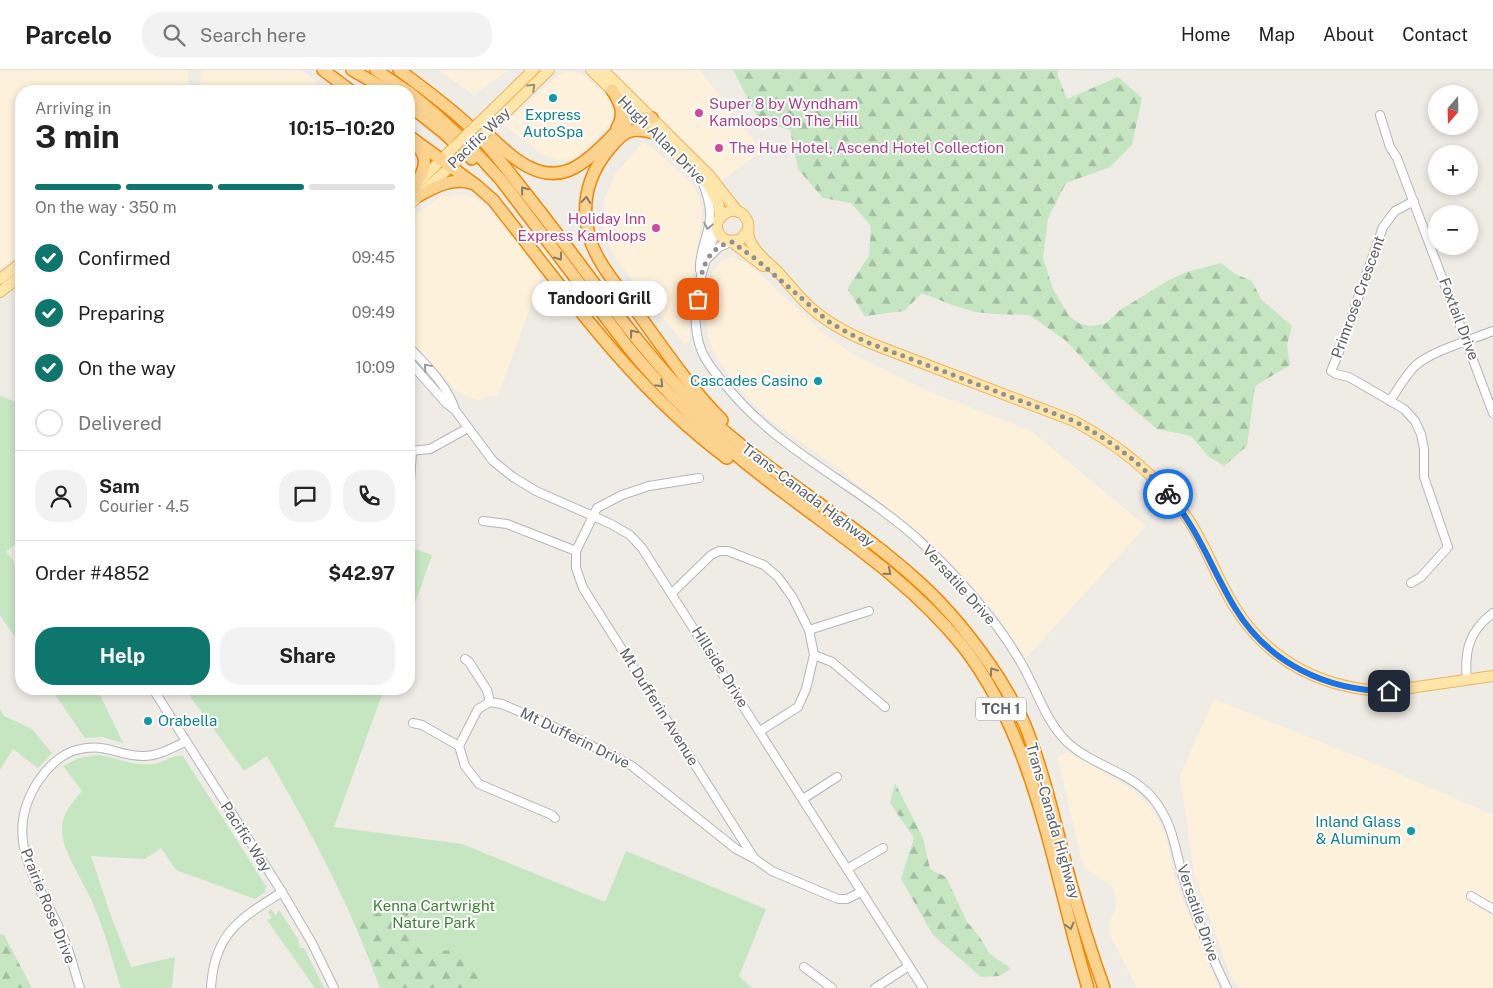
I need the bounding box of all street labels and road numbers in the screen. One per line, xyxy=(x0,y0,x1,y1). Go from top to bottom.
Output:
street label: Hugh Allan Drive xyxy=(615,92,710,187)
street label: Pacific Way xyxy=(444,104,513,172)
street label: Primrose Crescent xyxy=(1328,233,1388,360)
street label: Foxtail Drive xyxy=(1436,275,1483,362)
street label: Trans-Canada Highway xyxy=(739,439,878,550)
street label: Versatile Drive xyxy=(919,541,1000,628)
street label: Hillside Drive xyxy=(689,623,752,710)
street label: Mt Dufferin Avenue xyxy=(616,645,702,769)
road number: TCH 1 xyxy=(976,698,1026,720)
street label: Mt Dufferin Drive xyxy=(518,704,633,771)
street label: Trans-Canada Highway xyxy=(1023,741,1084,901)
street label: Pacific Way xyxy=(217,798,275,875)
street label: Prairie Rose Drive xyxy=(18,846,79,966)
street label: Versatile Drive xyxy=(1174,862,1223,963)

